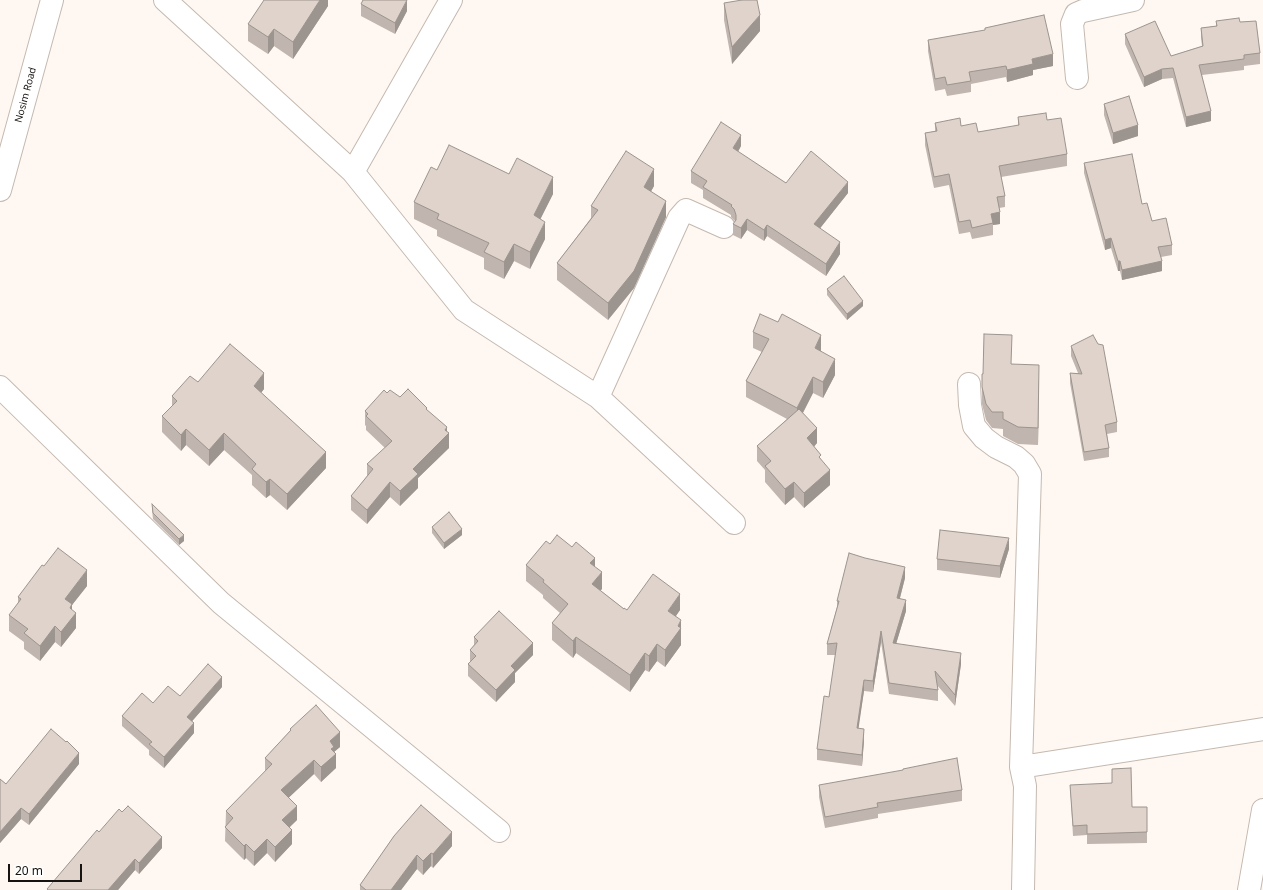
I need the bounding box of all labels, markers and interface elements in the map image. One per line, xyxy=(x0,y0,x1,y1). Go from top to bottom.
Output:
street label: Nosim Road xyxy=(13,66,39,124)
scale bar xyxy=(10,856,84,882)
text: 20 m xyxy=(15,862,43,879)

